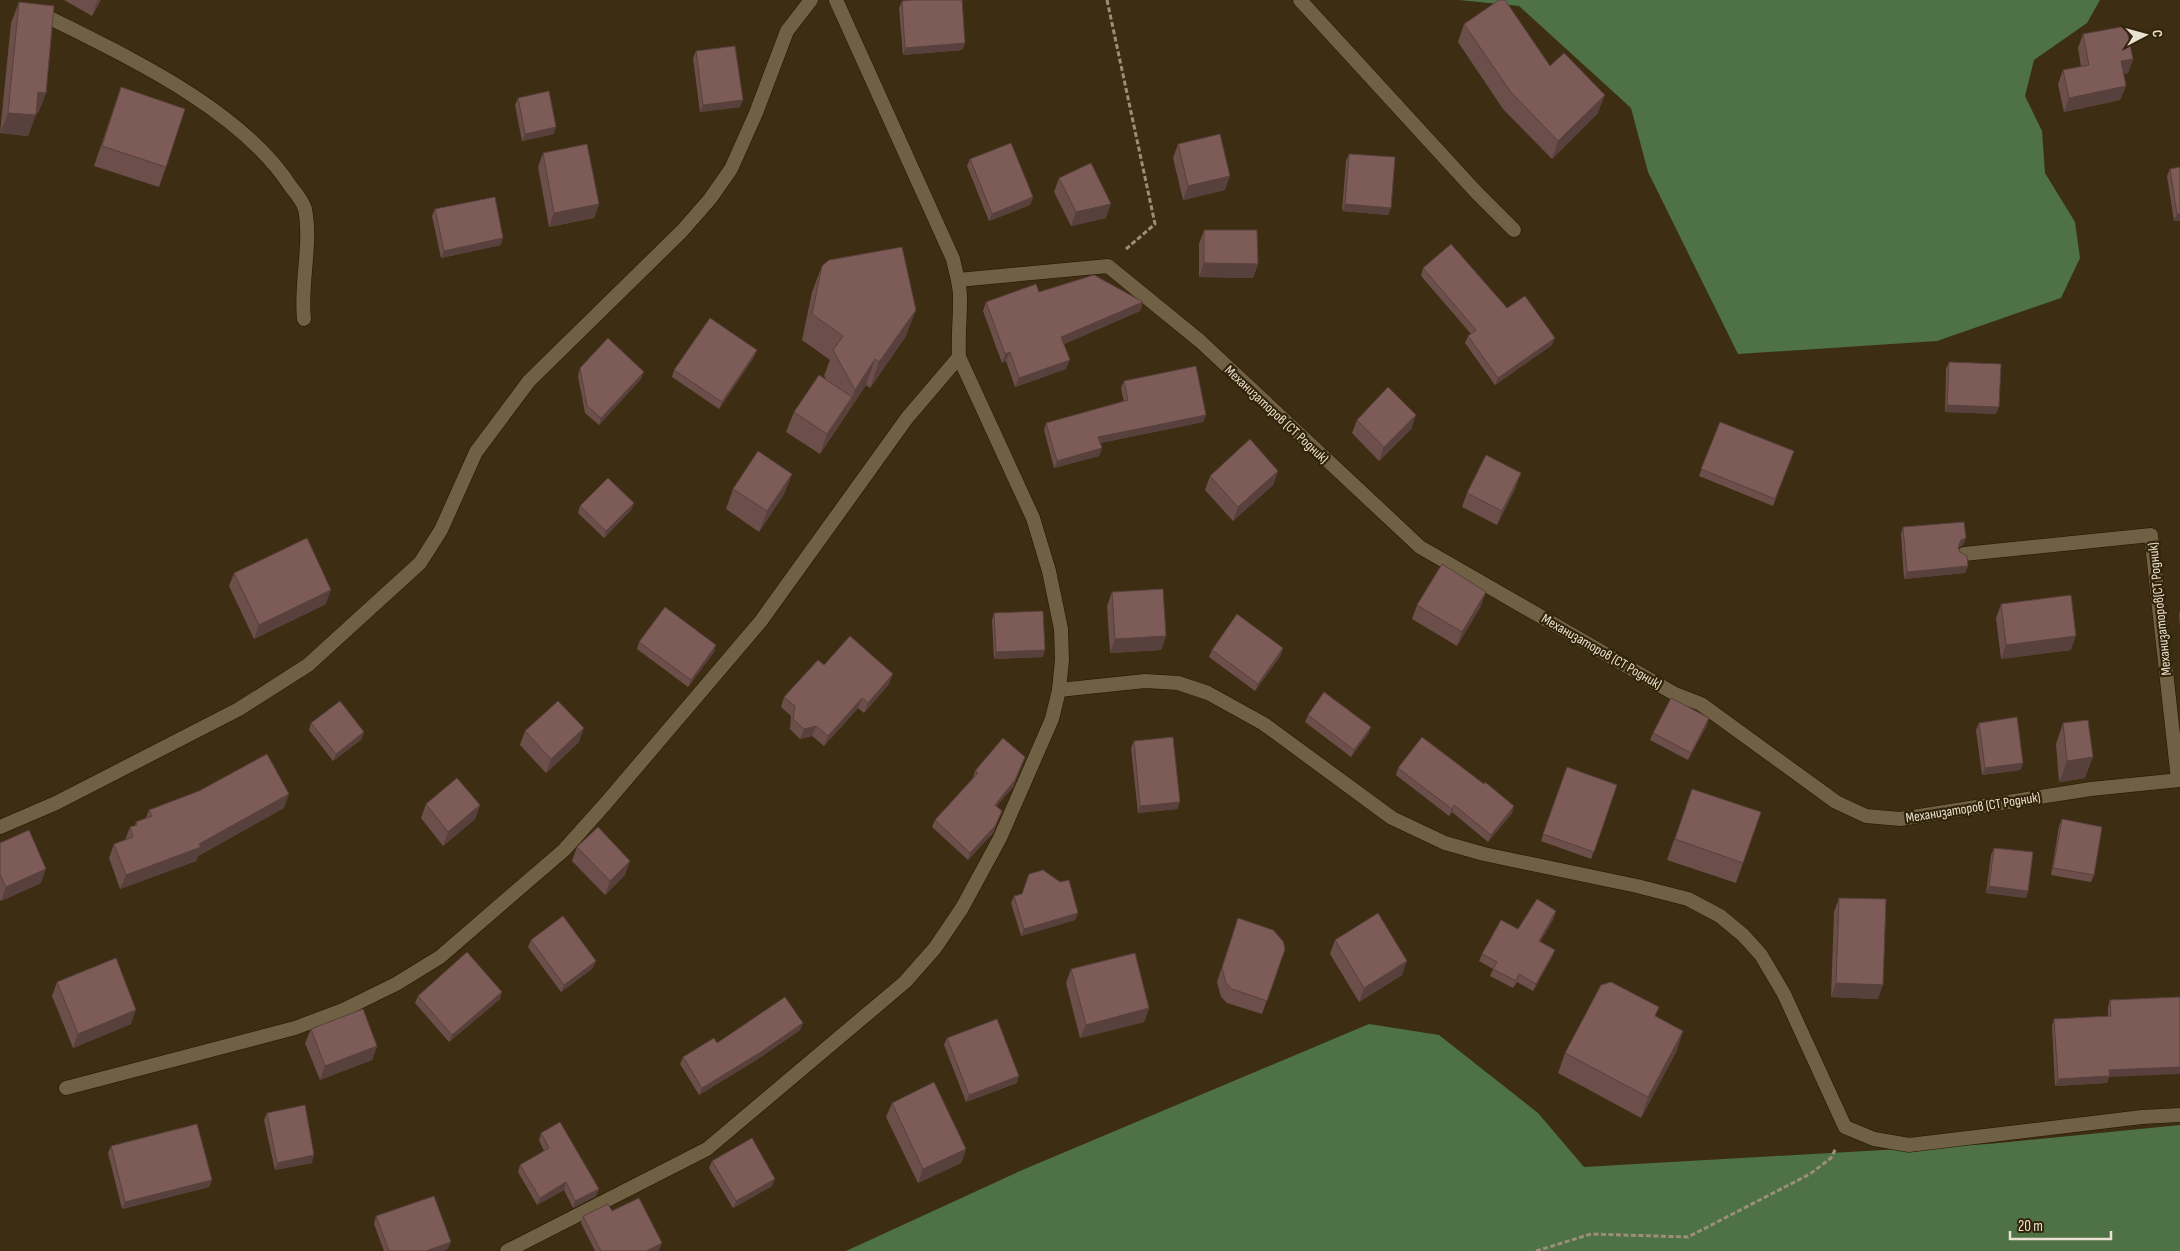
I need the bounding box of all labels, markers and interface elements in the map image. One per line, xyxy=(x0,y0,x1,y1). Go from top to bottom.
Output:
north arrow xyxy=(2120,10,2170,60)
text: С xyxy=(2149,29,2166,38)
street label: Механизаторов (СТ Родник) xyxy=(1221,362,1332,467)
street label: Механизаторов(СТ Родник) xyxy=(2144,542,2175,676)
street label: Механизаторов (СТ Родник) xyxy=(1539,610,1665,693)
street label: Механизаторов (СТ Родник) xyxy=(1905,788,2042,827)
scale bar xyxy=(2010,1208,2111,1240)
text: 20 m xyxy=(2018,1217,2043,1236)

